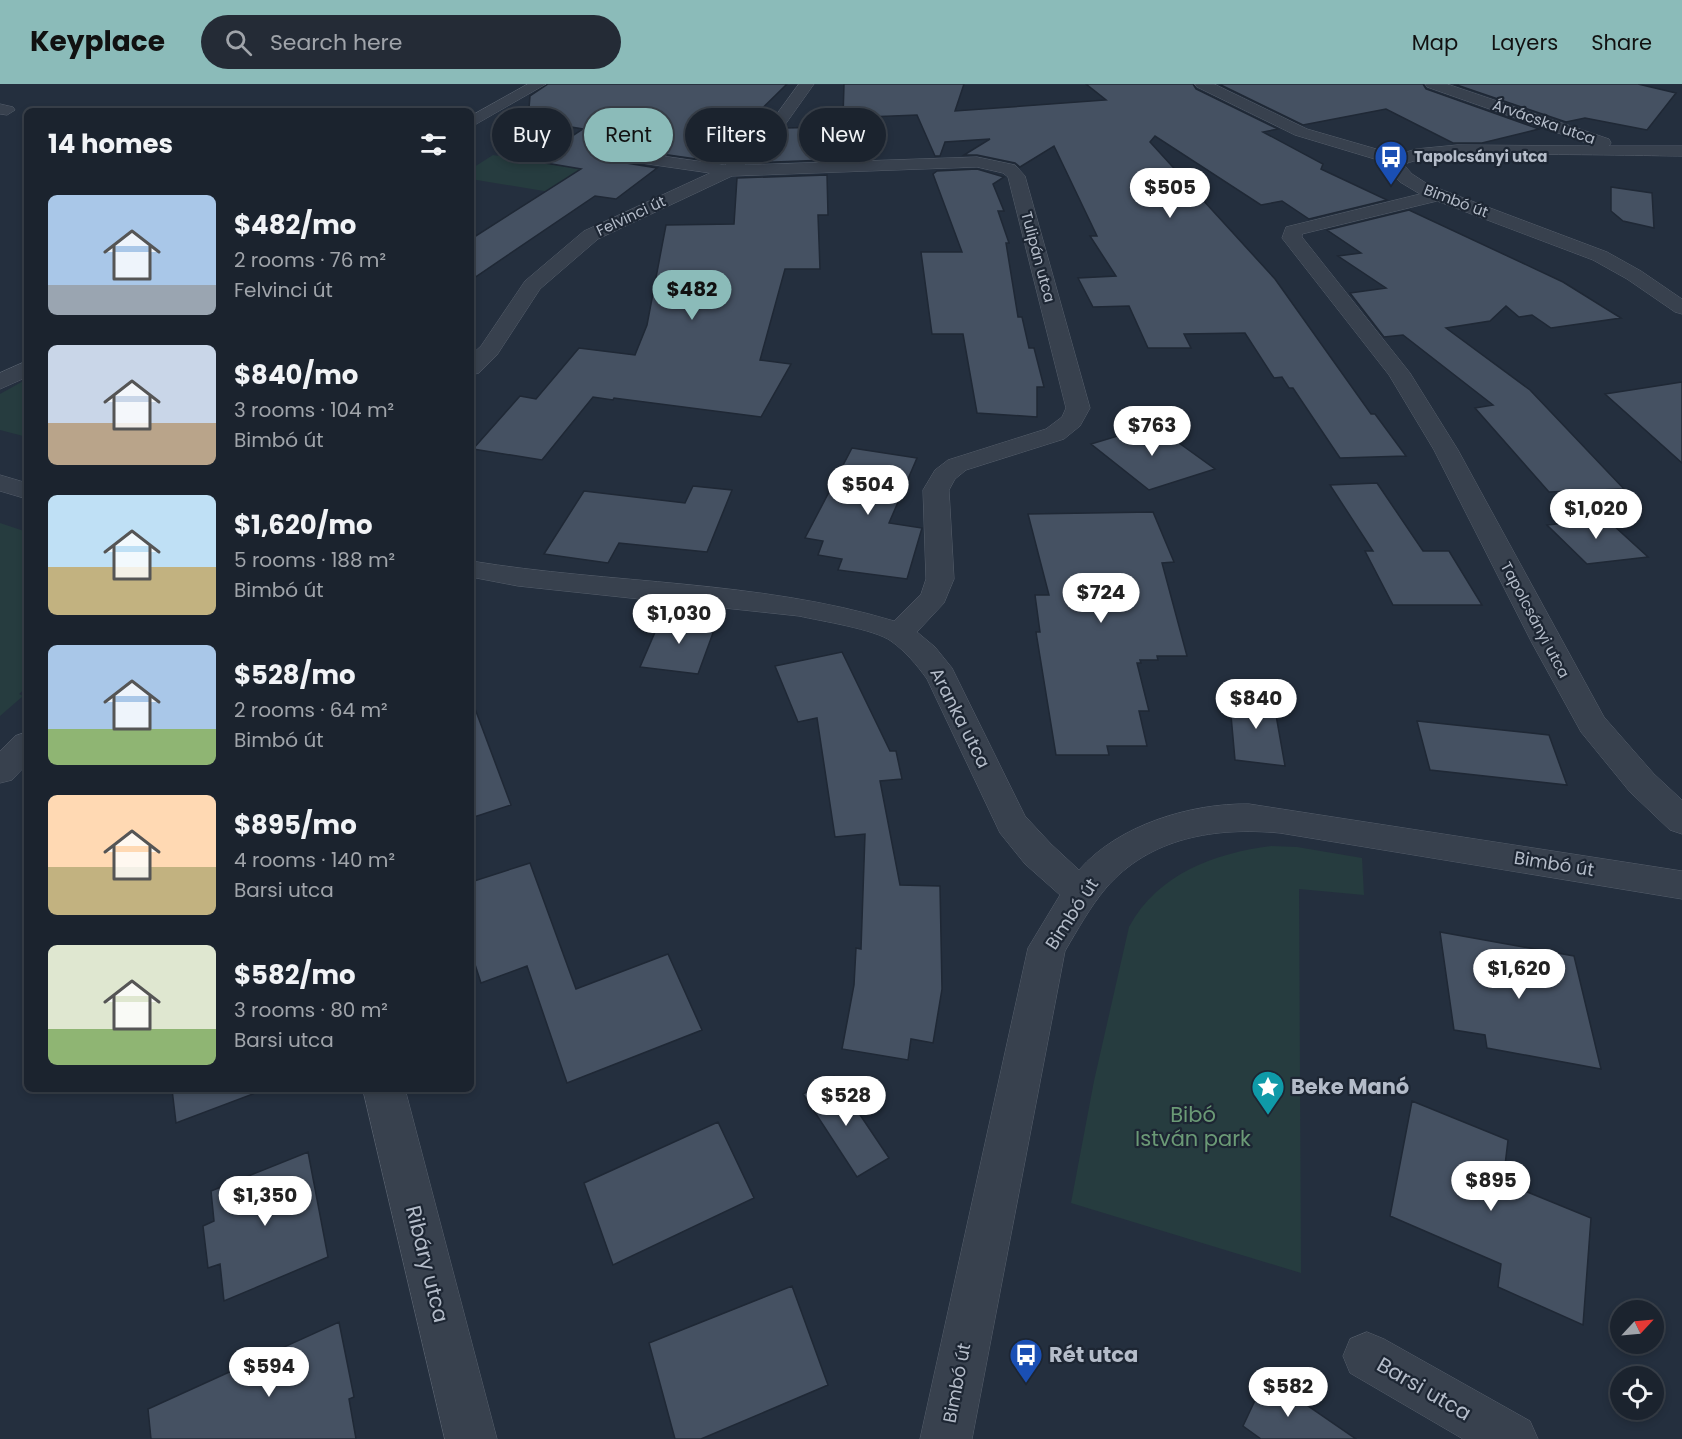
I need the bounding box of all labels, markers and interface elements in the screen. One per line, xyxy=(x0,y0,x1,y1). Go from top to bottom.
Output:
search box xyxy=(201,15,621,69)
text: Keyplace xyxy=(30,22,165,61)
icon: search xyxy=(222,26,255,59)
text: Search here xyxy=(270,27,402,58)
text: Map xyxy=(1412,28,1458,57)
text: Layers xyxy=(1491,28,1558,57)
text: Share xyxy=(1591,28,1652,57)
street label: Árvácska utca xyxy=(1490,94,1598,149)
chip: Buy xyxy=(492,108,572,162)
chip: Rent xyxy=(584,108,673,162)
chip: Filters xyxy=(685,108,787,162)
chip: New xyxy=(799,108,886,162)
text: 14 homes xyxy=(48,126,173,162)
icon: filters xyxy=(417,128,450,161)
bus stop icon: Tapolcsányi utca xyxy=(1373,139,1409,186)
place label: Tapolcsányi utca xyxy=(1414,146,1548,167)
pin: $505 xyxy=(1134,168,1206,219)
text: $505 xyxy=(1144,173,1196,201)
street label: Bimbó út xyxy=(1421,179,1491,222)
street label: Felvinci út xyxy=(593,190,669,241)
text: $482/mo xyxy=(234,207,356,243)
street label: Tulipán utca xyxy=(1016,209,1061,305)
icon: home xyxy=(96,219,168,291)
text: 2 rooms · 76 m² xyxy=(234,246,386,274)
pin: $482 xyxy=(656,270,728,321)
text: $482 xyxy=(666,275,718,303)
text: Felvinci út xyxy=(234,276,333,304)
text: $840/mo xyxy=(234,357,358,393)
icon: home xyxy=(96,369,168,441)
text: 3 rooms · 104 m² xyxy=(234,396,394,424)
pin: $763 xyxy=(1116,406,1188,457)
text: $763 xyxy=(1128,411,1176,439)
text: Bimbó út xyxy=(234,426,324,454)
pin: $504 xyxy=(832,465,904,516)
text: $504 xyxy=(842,470,894,498)
pin: $1,020 xyxy=(1547,489,1645,540)
text: $1,020 xyxy=(1564,494,1628,522)
text: $1,620/mo xyxy=(234,507,373,543)
icon: home xyxy=(96,519,168,591)
text: 5 rooms · 188 m² xyxy=(234,546,395,574)
street label: Tapolcsányi utca xyxy=(1496,558,1575,682)
pin: $724 xyxy=(1065,573,1137,624)
text: Bimbó út xyxy=(234,576,324,604)
text: $724 xyxy=(1077,578,1125,606)
pin: $1,030 xyxy=(630,594,728,645)
text: $1,030 xyxy=(647,599,711,627)
text: $528/mo xyxy=(234,657,356,693)
street label: Aranka utca xyxy=(924,663,997,772)
icon: home xyxy=(96,669,168,741)
pin: $840 xyxy=(1220,679,1292,730)
text: $840 xyxy=(1230,684,1282,712)
text: 2 rooms · 64 m² xyxy=(234,696,388,724)
text: Bimbó út xyxy=(234,726,324,754)
text: $895/mo xyxy=(234,807,357,843)
icon: home xyxy=(96,819,168,891)
street label: Bimbó út xyxy=(1512,845,1596,882)
text: 4 rooms · 140 m² xyxy=(234,846,395,874)
street label: Bimbó út xyxy=(1039,873,1104,954)
text: Barsi utca xyxy=(234,876,334,904)
pin: $1,620 xyxy=(1470,949,1568,1000)
text: $1,620 xyxy=(1487,954,1551,982)
text: $582/mo xyxy=(234,957,356,993)
icon: home xyxy=(96,969,168,1041)
text: 3 rooms · 80 m² xyxy=(234,996,388,1024)
text: Barsi utca xyxy=(234,1026,334,1054)
place icon: Beke Manó xyxy=(1250,1069,1286,1116)
place label: Beke Manó xyxy=(1291,1072,1409,1101)
pin: $528 xyxy=(810,1076,882,1127)
text: $528 xyxy=(821,1081,871,1109)
park label: Bibó István park xyxy=(1135,1100,1251,1153)
pin: $895 xyxy=(1455,1161,1527,1212)
text: $895 xyxy=(1465,1166,1517,1194)
pin: $1,350 xyxy=(216,1176,314,1227)
text: $1,350 xyxy=(233,1181,297,1209)
street label: Ribáry utca xyxy=(399,1202,456,1325)
north arrow xyxy=(1610,1300,1664,1354)
map controls xyxy=(1610,1300,1664,1420)
bus stop icon: Rét utca xyxy=(1008,1337,1044,1384)
place label: Rét utca xyxy=(1049,1340,1138,1369)
street label: Bimbó út xyxy=(937,1341,976,1425)
pin: $594 xyxy=(233,1347,305,1398)
street label: Barsi utca xyxy=(1372,1350,1477,1427)
text: $594 xyxy=(243,1352,295,1380)
button: locate xyxy=(1610,1366,1664,1420)
pin: $582 xyxy=(1252,1367,1324,1418)
text: $582 xyxy=(1263,1372,1313,1400)

